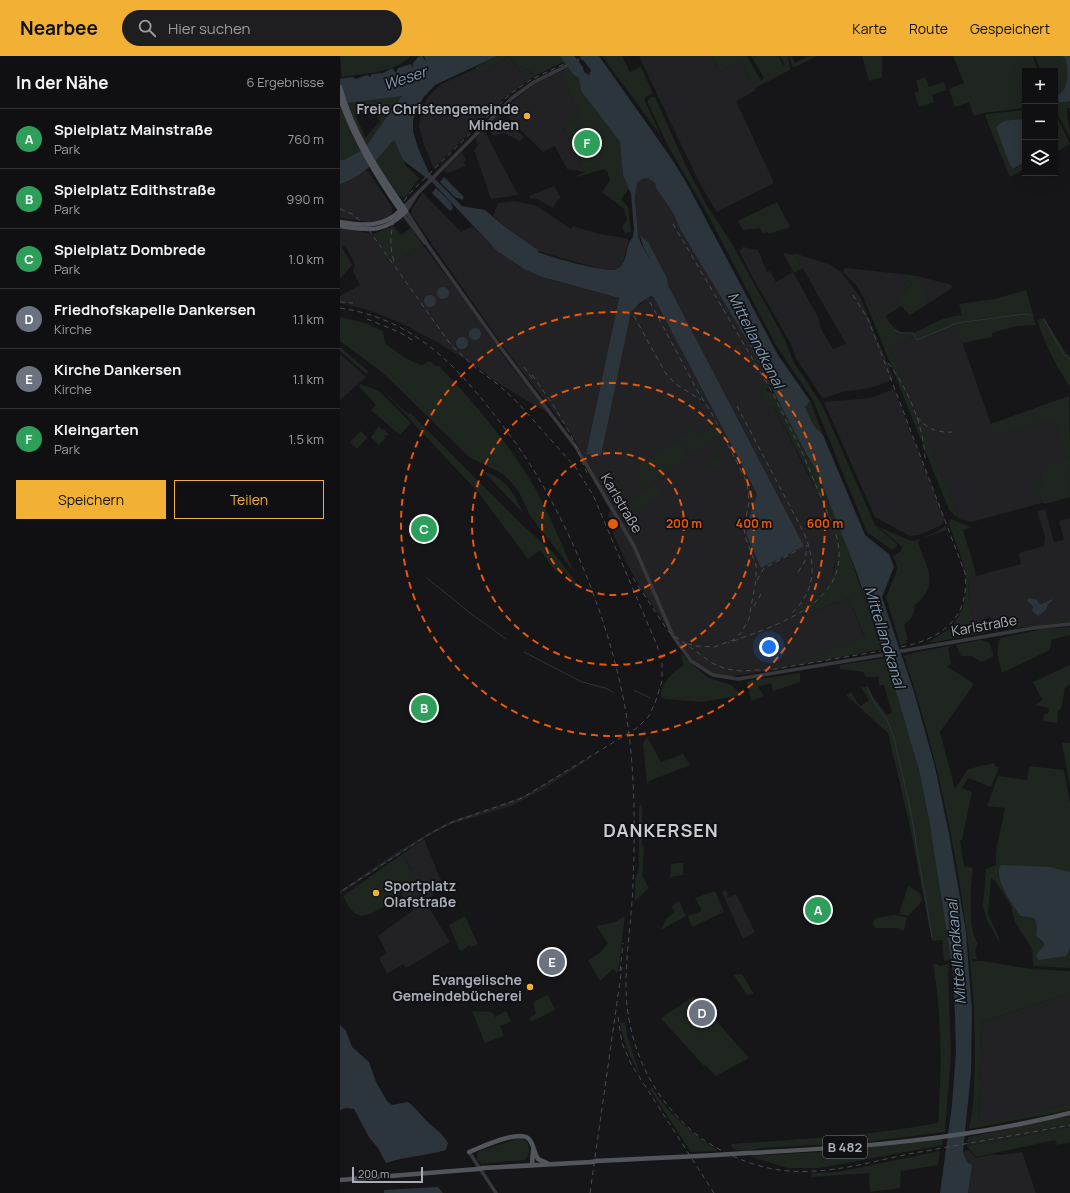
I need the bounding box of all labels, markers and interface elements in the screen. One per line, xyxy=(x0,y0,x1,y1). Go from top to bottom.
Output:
search box xyxy=(122,10,402,46)
text: Nearbee xyxy=(20,15,98,41)
icon: search xyxy=(136,17,158,39)
text: Hier suchen xyxy=(168,18,250,39)
text: Karte xyxy=(852,19,887,38)
text: Route xyxy=(909,19,948,38)
text: Gespeichert xyxy=(970,19,1050,38)
water label: Weser xyxy=(381,60,432,95)
map controls xyxy=(1022,68,1058,176)
button: + xyxy=(1022,68,1058,104)
text: In der Nähe xyxy=(16,71,109,94)
text: 6 Ergebnisse xyxy=(247,73,324,91)
place label: Freie Christengemeinde Minden xyxy=(356,99,519,134)
button: − xyxy=(1022,104,1058,140)
marker: Freie Christengemeinde Minden xyxy=(522,111,532,121)
text: Spielplatz Mainstraße xyxy=(54,119,213,140)
pin: F xyxy=(574,128,600,158)
text: A xyxy=(25,130,33,148)
text: 760 m xyxy=(288,130,324,148)
text: Park xyxy=(54,140,80,158)
button: layers xyxy=(1022,140,1058,176)
text: Spielplatz Edithstraße xyxy=(54,179,216,200)
text: B xyxy=(25,190,33,208)
text: 990 m xyxy=(286,190,324,208)
text: Park xyxy=(54,200,80,218)
text: Spielplatz Dombrede xyxy=(54,239,206,260)
text: C xyxy=(24,250,34,268)
text: 1.0 km xyxy=(288,250,324,268)
text: Park xyxy=(54,260,80,278)
water label: Mittellandkanal xyxy=(723,288,790,394)
text: Friedhofskapelle Dankersen xyxy=(54,299,256,320)
text: D xyxy=(24,310,34,328)
text: 1.1 km xyxy=(293,310,324,328)
text: Kirche xyxy=(54,320,92,338)
text: Kirche Dankersen xyxy=(54,359,181,380)
text: E xyxy=(25,370,33,388)
text: 1.1 km xyxy=(293,370,324,388)
text: Kirche xyxy=(54,380,92,398)
text: Kleingarten xyxy=(54,419,139,440)
text: F xyxy=(26,430,32,448)
text: 1.5 km xyxy=(289,430,324,448)
text: Park xyxy=(54,440,80,458)
street label: Karlstraße xyxy=(597,470,647,536)
button: Speichern xyxy=(16,480,166,519)
button: Teilen xyxy=(174,480,324,519)
pin: C xyxy=(411,514,437,544)
text: 200 m xyxy=(666,515,702,532)
text: 400 m xyxy=(736,515,772,532)
text: 600 m xyxy=(807,515,843,532)
centre of rings xyxy=(606,517,620,531)
water label: Mittellandkanal xyxy=(860,583,911,693)
street label: Karlstraße xyxy=(950,610,1018,640)
your location xyxy=(759,637,779,657)
pin: B xyxy=(411,693,437,723)
district label: DANKERSEN xyxy=(603,818,719,842)
place label: Sportplatz Olafstraße xyxy=(384,876,456,911)
marker: Sportplatz Olafstraße xyxy=(371,888,381,898)
pin: A xyxy=(805,895,831,925)
water label: Mittellandkanal xyxy=(941,896,971,1006)
pin: E xyxy=(539,947,565,977)
place label: Evangelische Gemeindebücherei xyxy=(393,970,522,1005)
marker: Evangelische Gemeindebücherei xyxy=(525,982,535,992)
pin: D xyxy=(689,998,715,1028)
road number: B 482 xyxy=(823,1136,867,1158)
scale bar xyxy=(352,1165,423,1184)
text: 200 m xyxy=(358,1166,389,1181)

